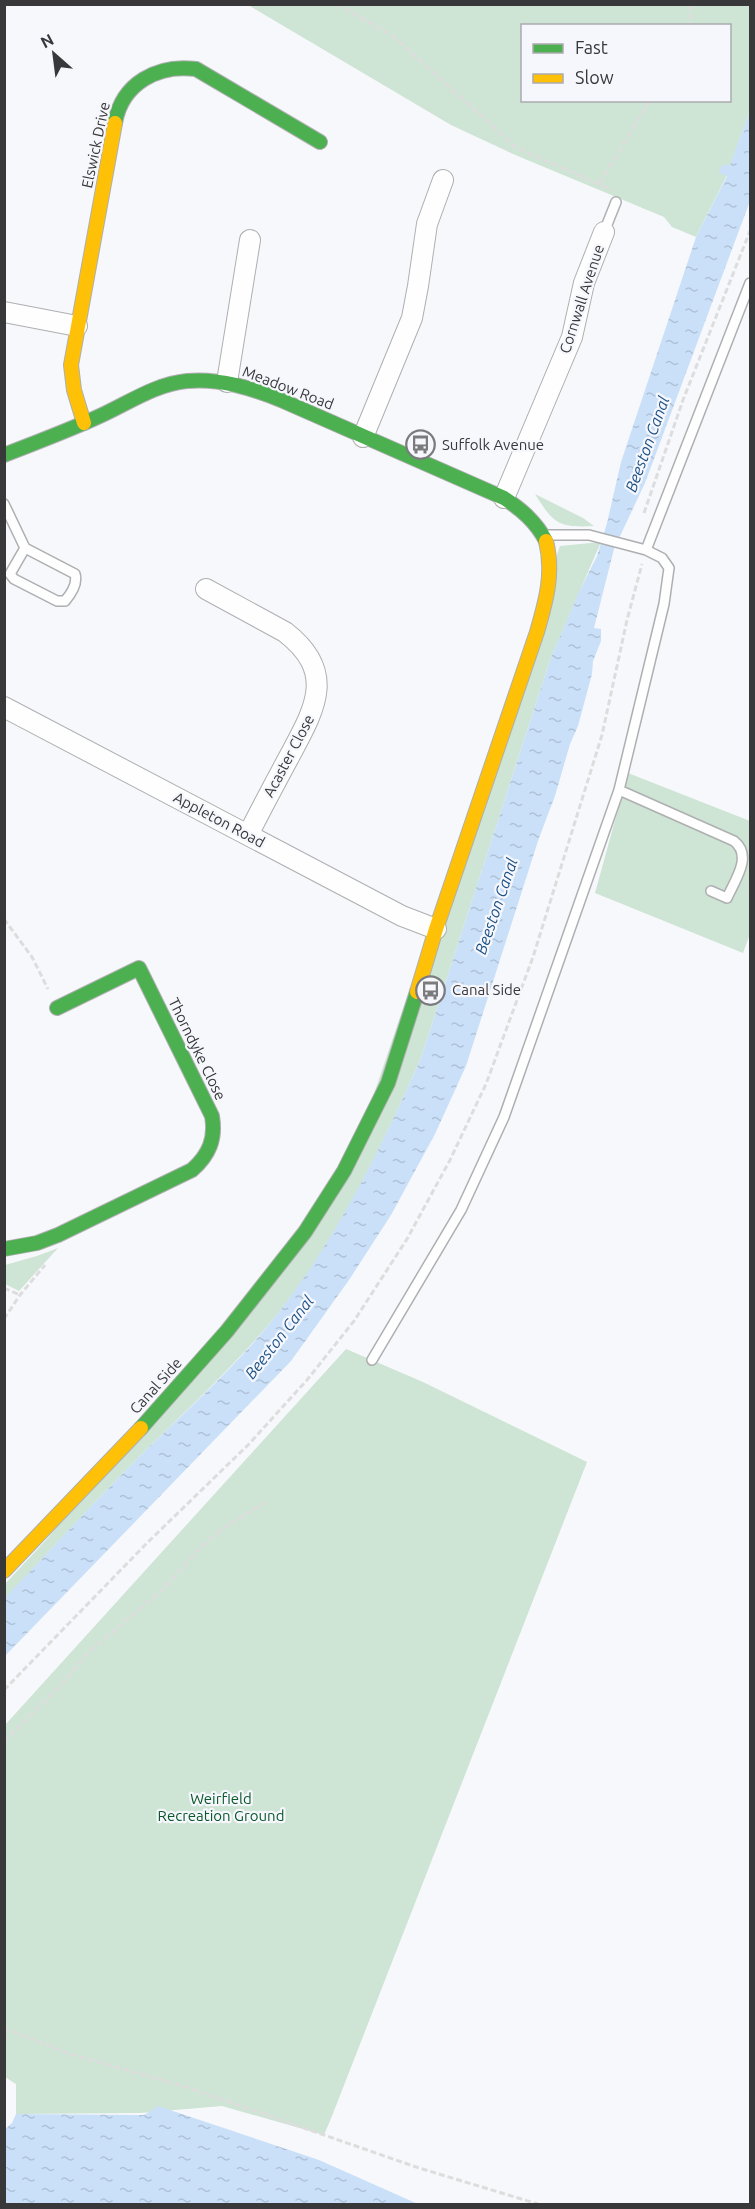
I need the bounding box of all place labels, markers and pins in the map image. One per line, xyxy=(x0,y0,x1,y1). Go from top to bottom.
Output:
bus stop icon: Suffolk Avenue xyxy=(405,429,437,461)
place label: Suffolk Avenue xyxy=(442,436,544,453)
bus stop icon: Canal Side xyxy=(415,974,447,1006)
place label: Canal Side xyxy=(452,981,521,998)

